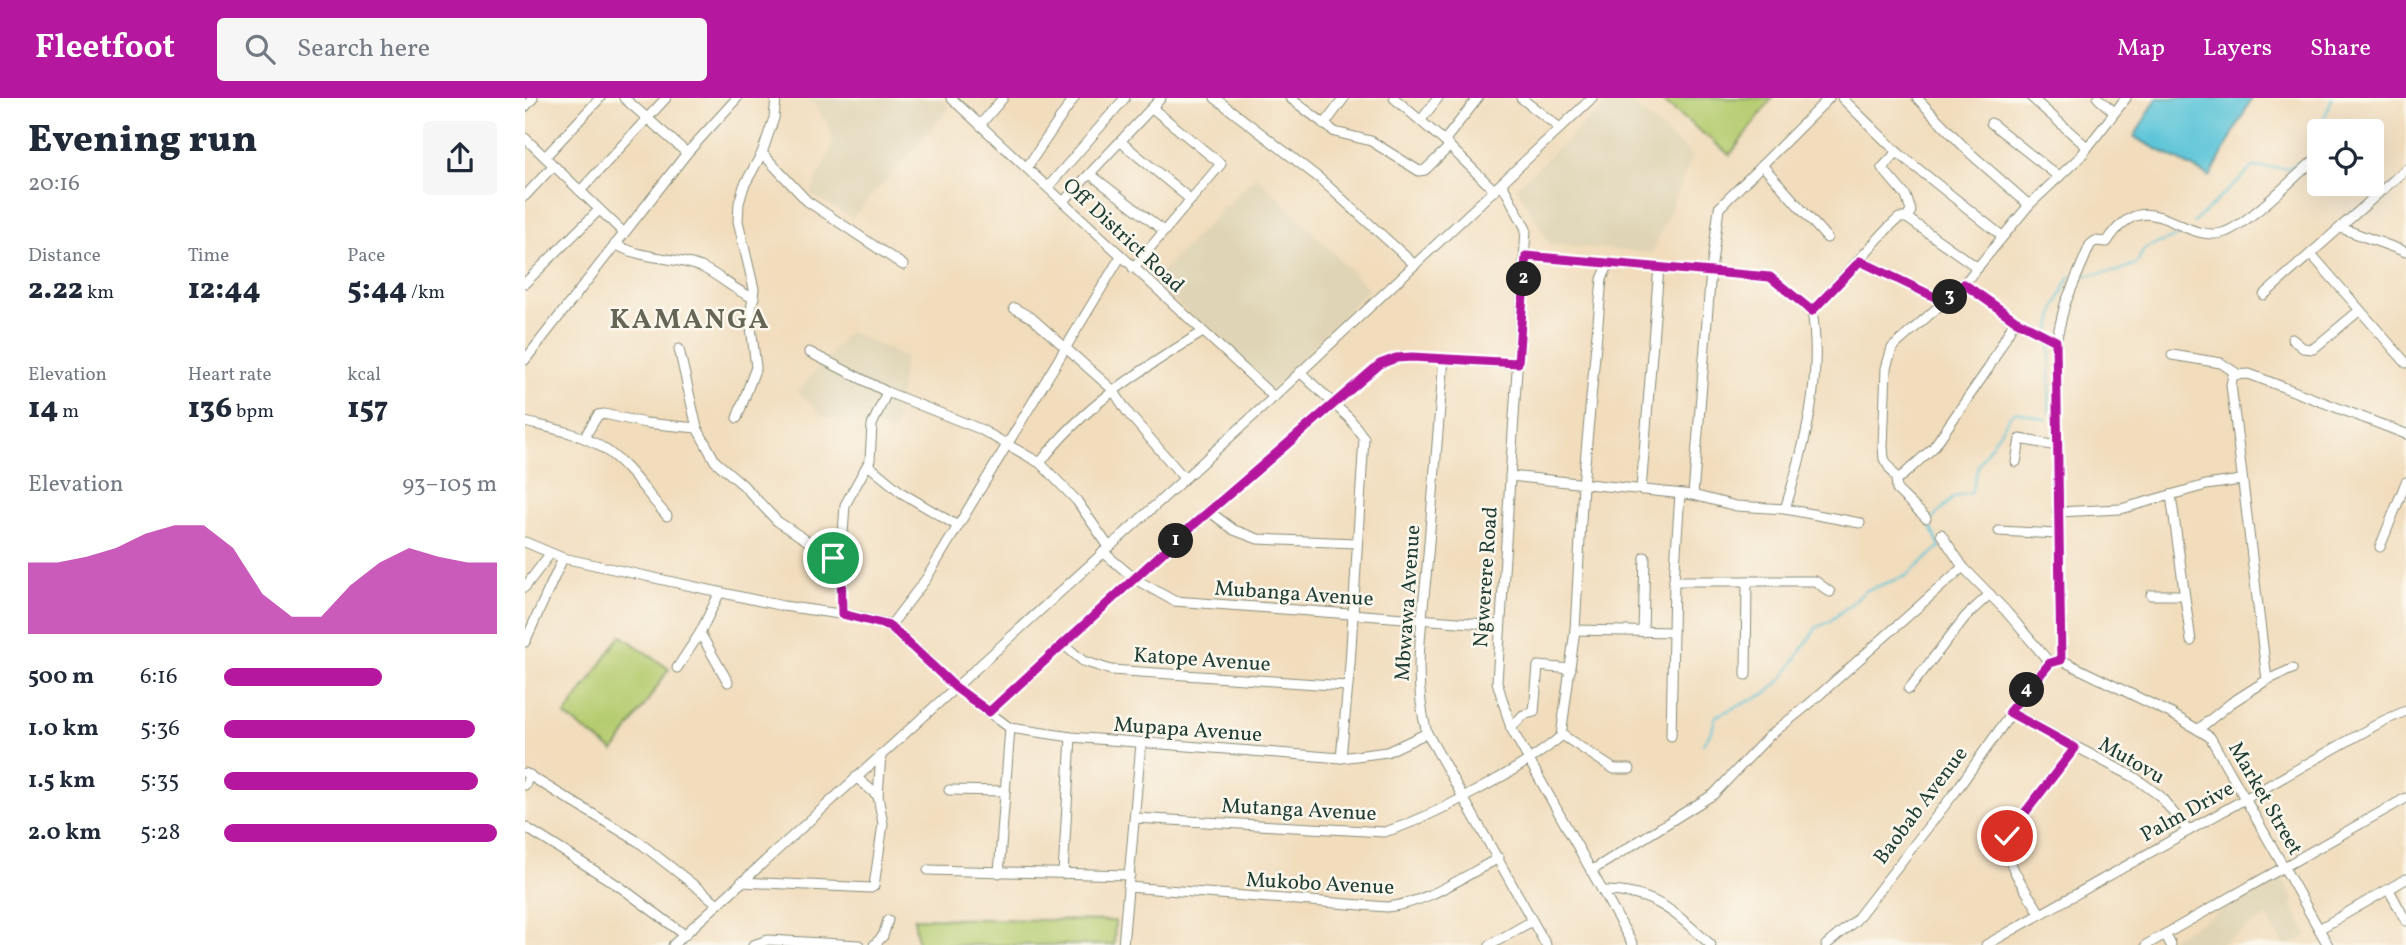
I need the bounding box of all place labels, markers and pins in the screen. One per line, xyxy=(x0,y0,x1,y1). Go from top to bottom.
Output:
pin: 2 xyxy=(1507,262,1541,296)
pin: 3 xyxy=(1933,280,1967,314)
pin: 1 xyxy=(1159,524,1193,558)
pin xyxy=(803,528,863,588)
pin: 4 xyxy=(2009,672,2045,708)
pin xyxy=(1977,806,2037,866)

